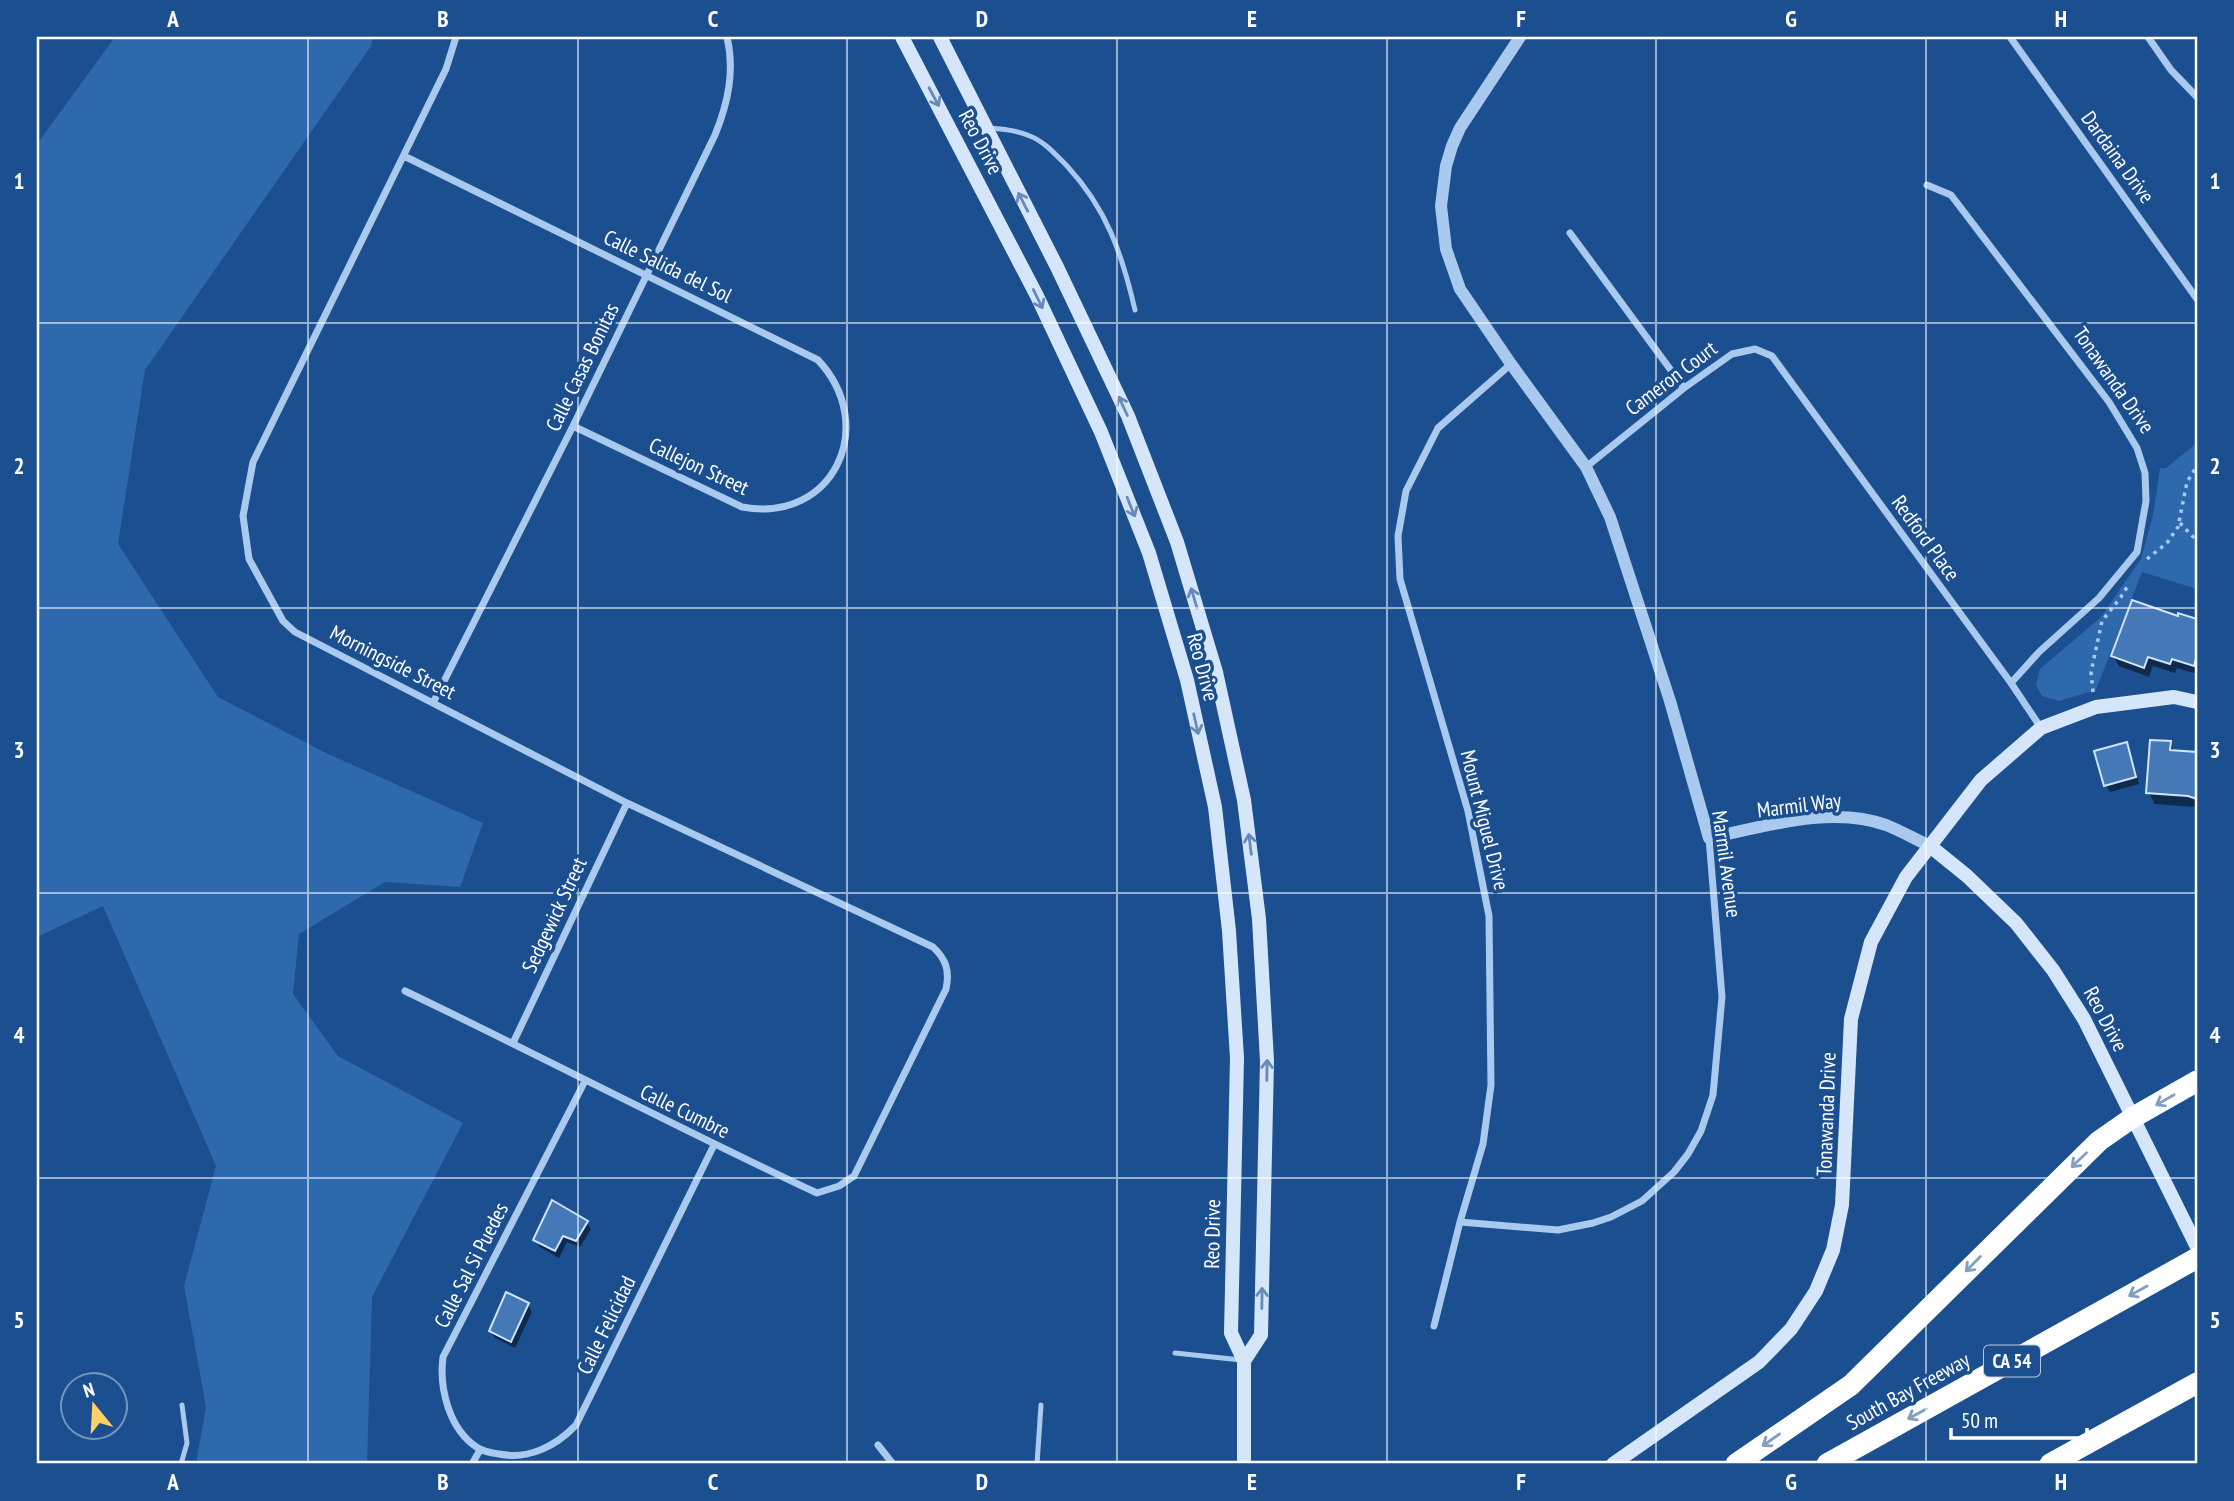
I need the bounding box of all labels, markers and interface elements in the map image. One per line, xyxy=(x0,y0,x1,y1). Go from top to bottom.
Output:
text: A xyxy=(166,4,179,33)
text: B xyxy=(437,4,449,33)
text: C xyxy=(708,4,719,33)
text: D xyxy=(976,4,988,33)
text: E xyxy=(1247,4,1257,33)
text: F xyxy=(1516,4,1526,33)
text: G xyxy=(1785,4,1797,33)
text: H xyxy=(2055,4,2067,33)
one-way arrow xyxy=(928,86,941,107)
street label: Reo Drive xyxy=(953,105,1009,179)
street label: Dardaina Drive xyxy=(2075,106,2161,208)
text: 1 xyxy=(14,166,25,195)
text: 1 xyxy=(2210,166,2221,195)
one-way arrow xyxy=(1016,192,1029,213)
street label: Calle Salida del Sol xyxy=(599,223,737,309)
one-way arrow xyxy=(1032,288,1045,309)
street label: Calle Casas Bonitas xyxy=(539,298,625,436)
street label: Tonawanda Drive xyxy=(2067,321,2161,439)
street label: Cameron Court xyxy=(1620,335,1722,421)
one-way arrow xyxy=(1116,396,1129,417)
street label: Callejon Street xyxy=(645,431,753,501)
text: 2 xyxy=(14,451,25,480)
text: 2 xyxy=(2210,451,2221,480)
street label: Redford Place xyxy=(1886,490,1966,586)
one-way arrow xyxy=(1125,495,1138,517)
one-way arrow xyxy=(1186,588,1199,610)
street label: Morningside Street xyxy=(326,619,461,705)
street label: Reo Drive xyxy=(1181,630,1225,704)
one-way arrow xyxy=(1190,712,1204,735)
text: 3 xyxy=(14,735,25,764)
text: 3 xyxy=(2210,735,2221,764)
street label: Mount Miguel Drive xyxy=(1455,747,1515,893)
street label: Marmil Way xyxy=(1755,786,1843,824)
street label: Marmil Avenue xyxy=(1706,809,1748,919)
one-way arrow xyxy=(1243,833,1256,855)
street label: Sedgewick Street xyxy=(515,853,593,977)
street label: Reo Drive xyxy=(2078,982,2134,1056)
text: 4 xyxy=(14,1020,25,1049)
text: 4 xyxy=(2210,1020,2221,1049)
street label: Tonawanda Drive xyxy=(1810,1052,1842,1176)
one-way arrow xyxy=(1260,1059,1274,1082)
street label: Calle Cumbre xyxy=(636,1078,734,1144)
one-way arrow xyxy=(2155,1093,2175,1107)
one-way arrow xyxy=(2071,1152,2088,1169)
street label: Calle Sal Si Puedes xyxy=(428,1198,514,1332)
street label: Reo Drive xyxy=(1198,1199,1226,1269)
one-way arrow xyxy=(1965,1255,1982,1272)
street label: Calle Felicidad xyxy=(571,1271,641,1379)
one-way arrow xyxy=(2128,1284,2148,1298)
one-way arrow xyxy=(1255,1286,1269,1309)
text: 5 xyxy=(14,1305,25,1334)
text: 5 xyxy=(2210,1305,2221,1334)
road number: CA 54 xyxy=(1984,1345,2040,1376)
street label: South Bay Freeway xyxy=(1842,1346,1974,1436)
north arrow xyxy=(60,1372,130,1442)
text: N xyxy=(80,1377,97,1403)
scale bar xyxy=(1951,1396,2087,1440)
one-way arrow xyxy=(1908,1407,1928,1421)
text: 50 m xyxy=(1961,1407,1998,1434)
one-way arrow xyxy=(1762,1433,1781,1447)
text: A xyxy=(166,1467,179,1496)
text: B xyxy=(437,1467,449,1496)
text: C xyxy=(708,1467,719,1496)
text: D xyxy=(976,1467,988,1496)
text: E xyxy=(1247,1467,1257,1496)
text: F xyxy=(1516,1467,1526,1496)
text: G xyxy=(1785,1467,1797,1496)
text: H xyxy=(2055,1467,2067,1496)

